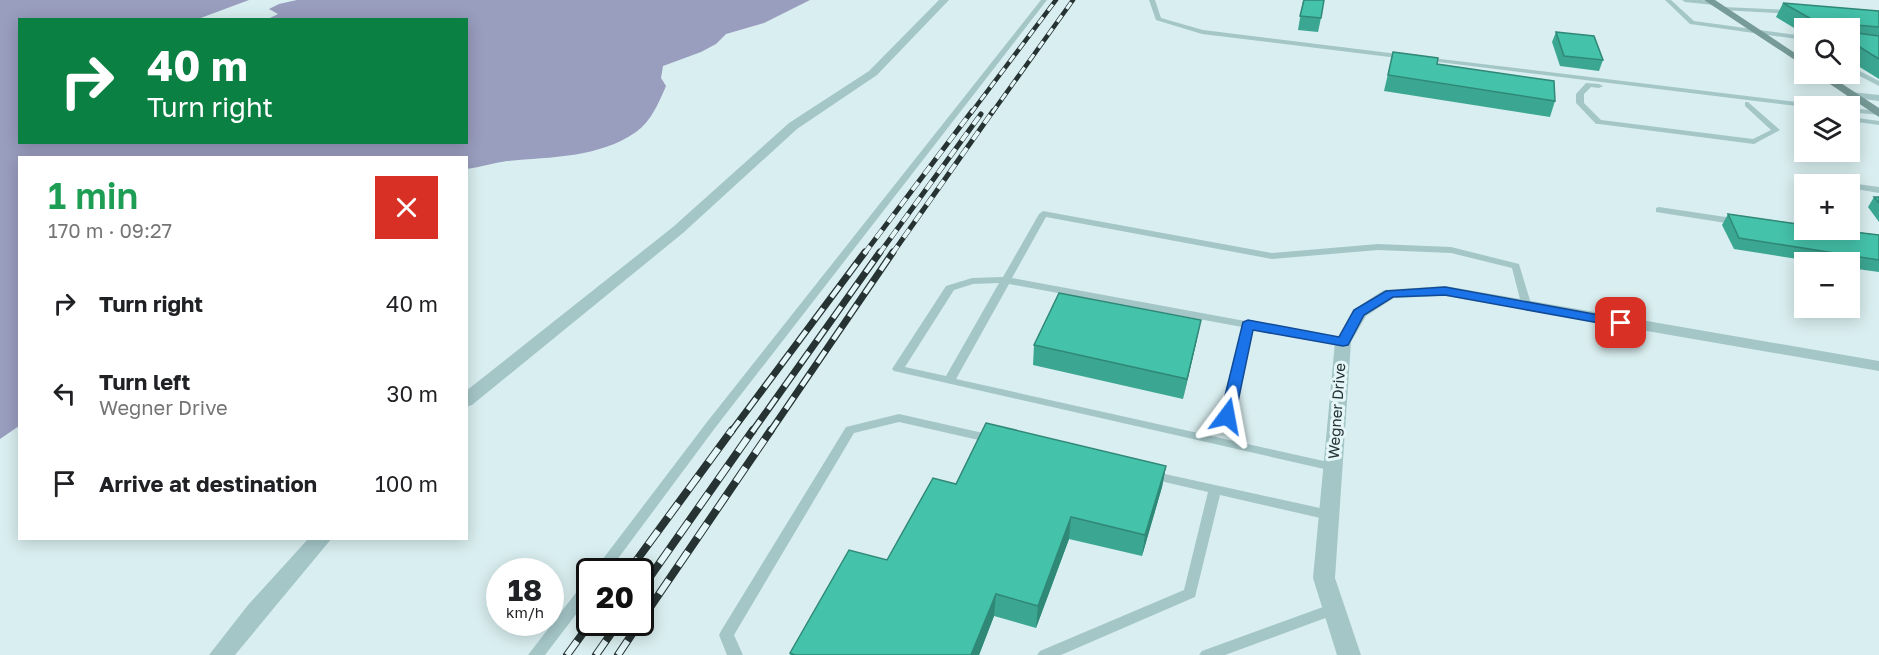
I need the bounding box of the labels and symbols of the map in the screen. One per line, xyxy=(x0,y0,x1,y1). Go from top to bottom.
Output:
pin xyxy=(1595,297,1646,348)
street label: Wegner Drive xyxy=(1324,362,1348,460)
position arrow xyxy=(1195,384,1259,448)
speed limit sign: 20 xyxy=(576,558,654,636)

